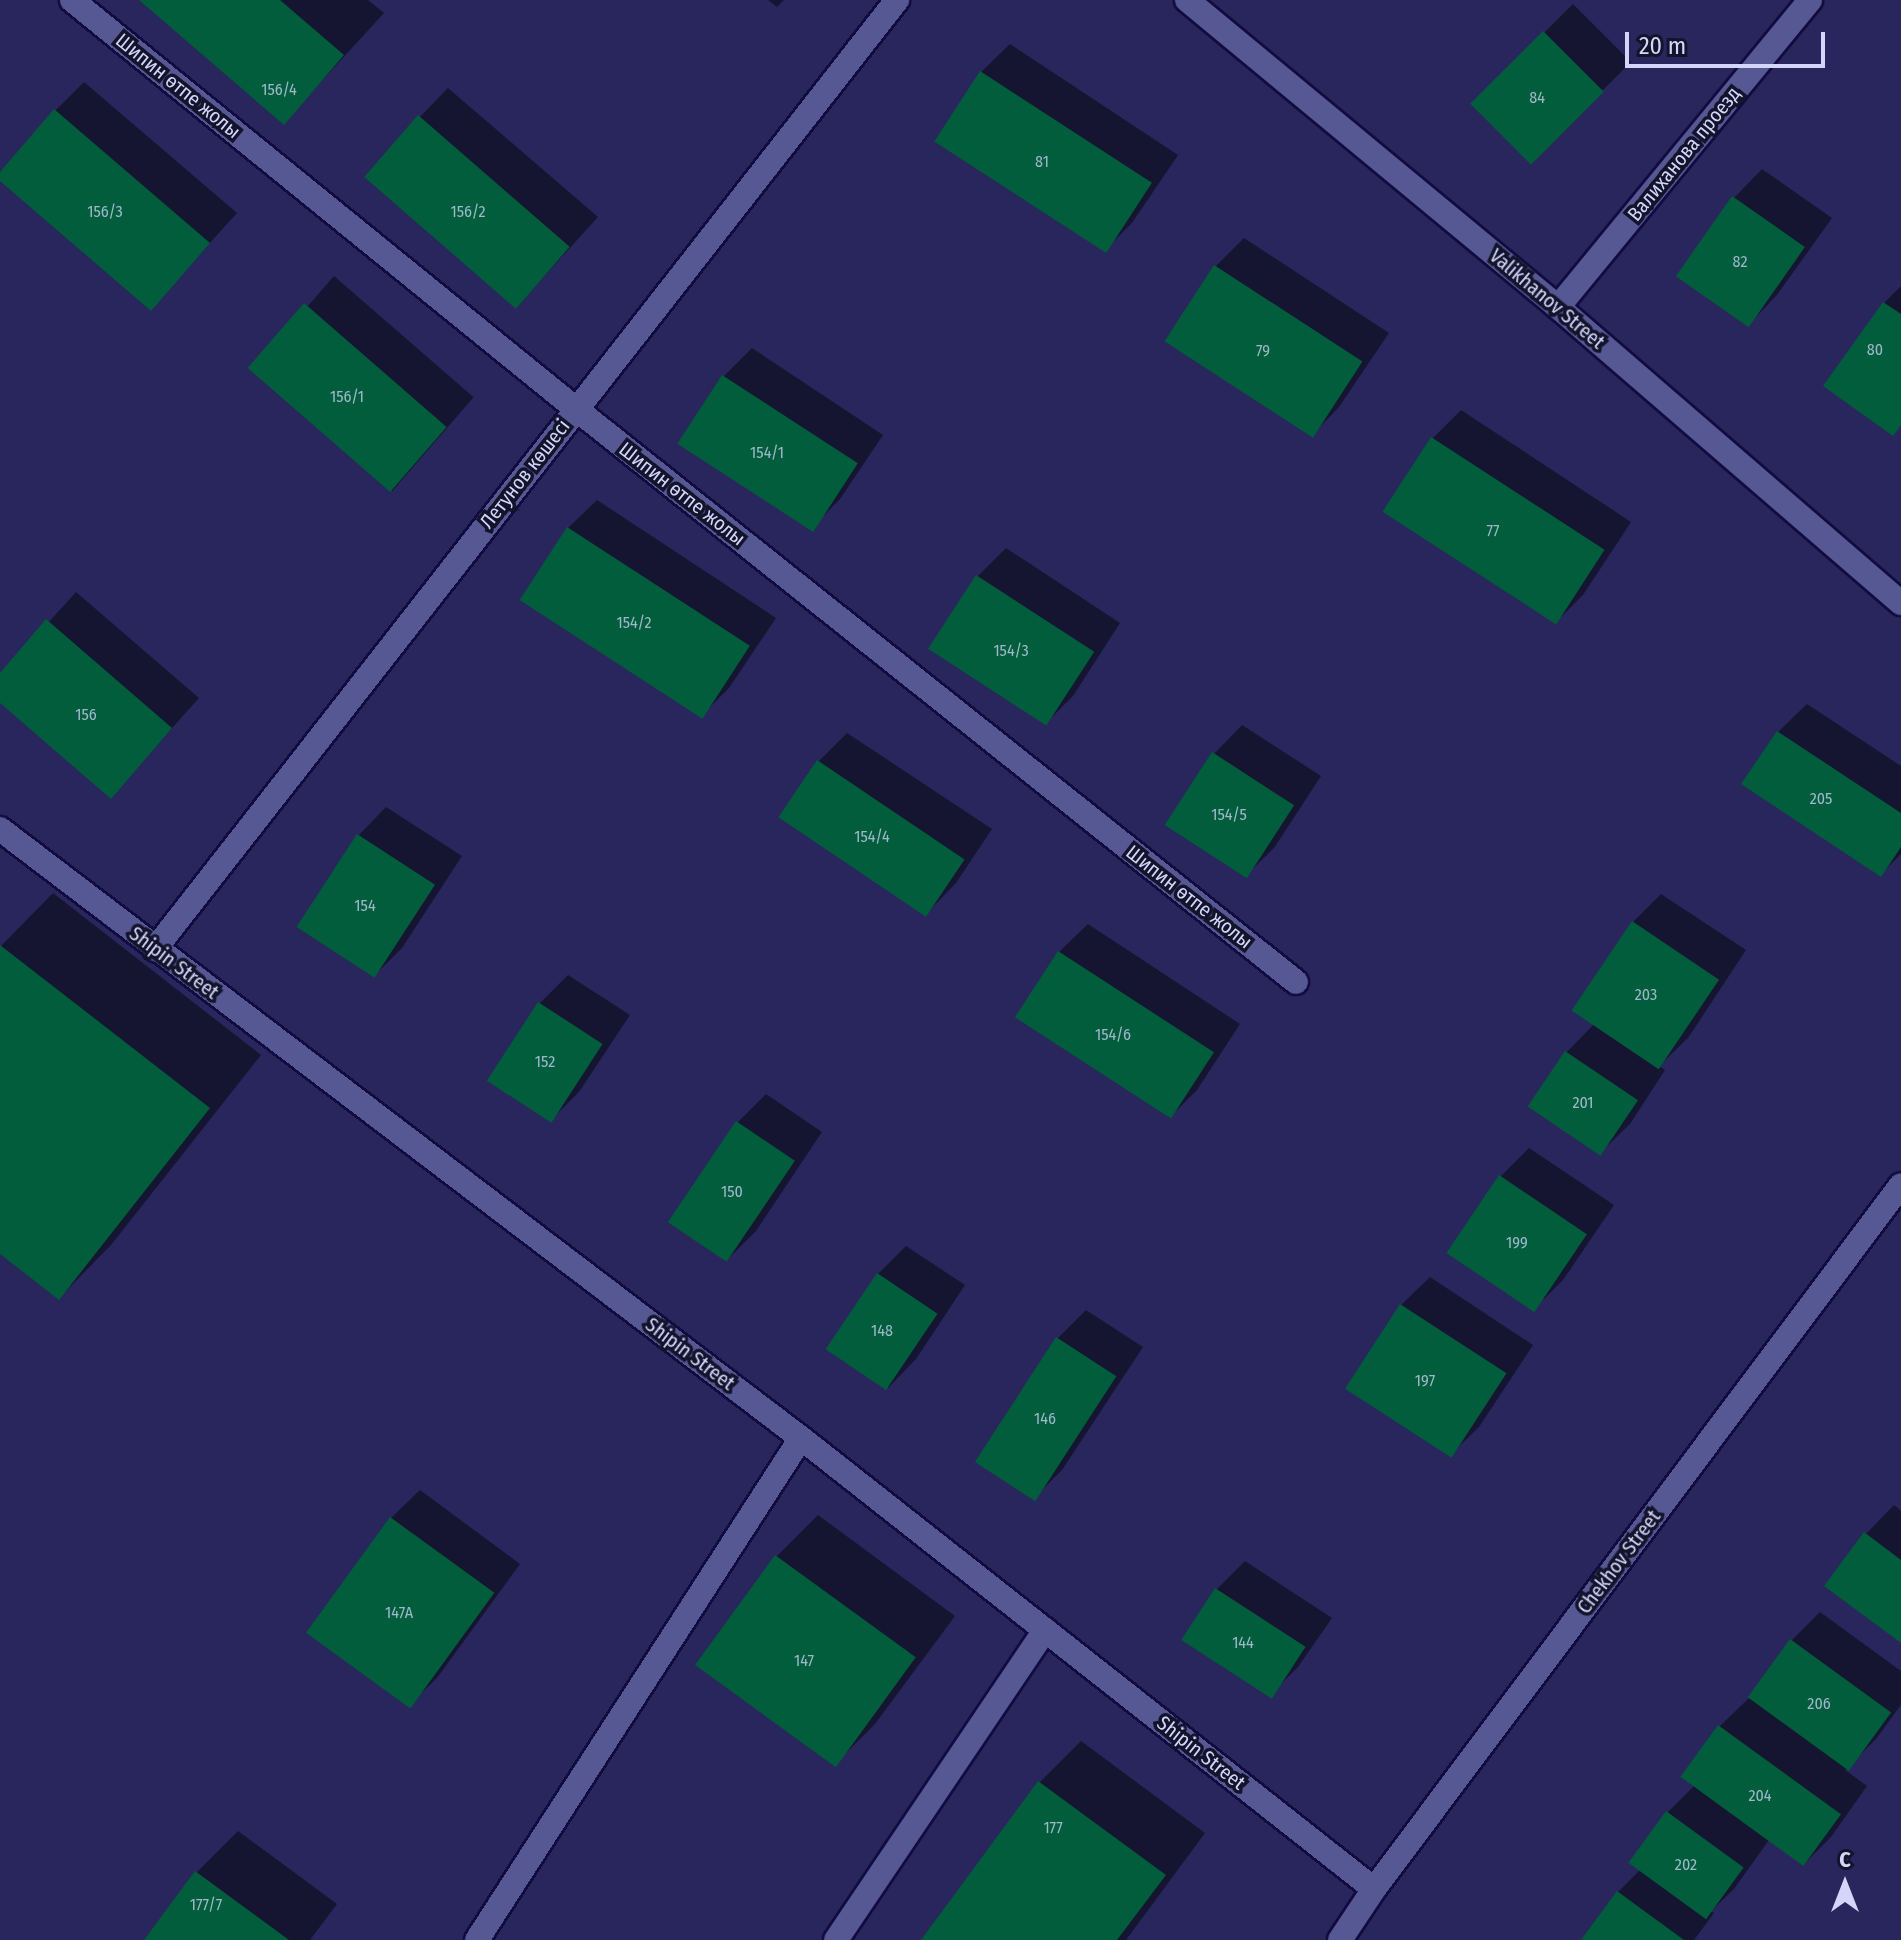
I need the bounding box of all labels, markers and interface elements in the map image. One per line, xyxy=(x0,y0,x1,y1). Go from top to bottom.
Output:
scale bar xyxy=(1629,16,1829,66)
street label: Шипин өтпе жолы xyxy=(111,28,245,144)
text: 20 m xyxy=(1639,32,1686,60)
house number: 156/4 xyxy=(261,80,297,100)
street label: Валиханова проезд xyxy=(1623,82,1745,226)
house number: 84 xyxy=(1529,88,1545,108)
house number: 81 xyxy=(1035,152,1049,172)
house number: 156/3 xyxy=(87,202,123,222)
house number: 156/2 xyxy=(450,202,486,222)
street label: Valikhanov Street xyxy=(1485,244,1609,354)
house number: 82 xyxy=(1733,252,1747,272)
house number: 80 xyxy=(1867,340,1883,360)
house number: 79 xyxy=(1256,341,1270,361)
house number: 156/1 xyxy=(330,387,364,407)
street label: Летунов көшесі xyxy=(475,415,575,533)
street label: Шипин өтпе жолы xyxy=(614,437,750,551)
house number: 154/1 xyxy=(750,443,784,463)
house number: 77 xyxy=(1486,521,1500,541)
house number: 154/2 xyxy=(617,613,651,633)
house number: 154/3 xyxy=(993,641,1029,661)
house number: 156 xyxy=(75,705,97,725)
house number: 205 xyxy=(1810,789,1832,809)
house number: 154/5 xyxy=(1211,805,1247,825)
house number: 154/4 xyxy=(854,827,890,847)
street label: Шипин өтпе жолы xyxy=(1121,840,1257,954)
house number: 154 xyxy=(354,896,376,916)
street label: Shipin Street xyxy=(125,922,223,1004)
house number: 203 xyxy=(1635,985,1657,1005)
house number: 154/6 xyxy=(1095,1025,1131,1045)
house number: 152 xyxy=(535,1052,555,1072)
house number: 201 xyxy=(1572,1093,1594,1113)
house number: 150 xyxy=(721,1182,743,1202)
house number: 199 xyxy=(1506,1233,1528,1253)
street label: Shipin Street xyxy=(641,1313,739,1395)
house number: 148 xyxy=(871,1321,893,1341)
house number: 197 xyxy=(1415,1371,1435,1391)
house number: 146 xyxy=(1034,1409,1056,1429)
street label: Chekhov Street xyxy=(1572,1505,1666,1619)
house number: 147А xyxy=(385,1603,413,1623)
house number: 144 xyxy=(1232,1633,1254,1653)
house number: 147 xyxy=(794,1651,814,1671)
house number: 206 xyxy=(1807,1694,1831,1714)
street label: Shipin Street xyxy=(1152,1711,1250,1795)
house number: 204 xyxy=(1748,1786,1772,1806)
house number: 177 xyxy=(1043,1818,1063,1838)
north arrow xyxy=(1805,1844,1885,1924)
text: С xyxy=(1839,1846,1851,1873)
house number: 202 xyxy=(1675,1855,1697,1875)
house number: 177/7 xyxy=(190,1895,222,1915)

